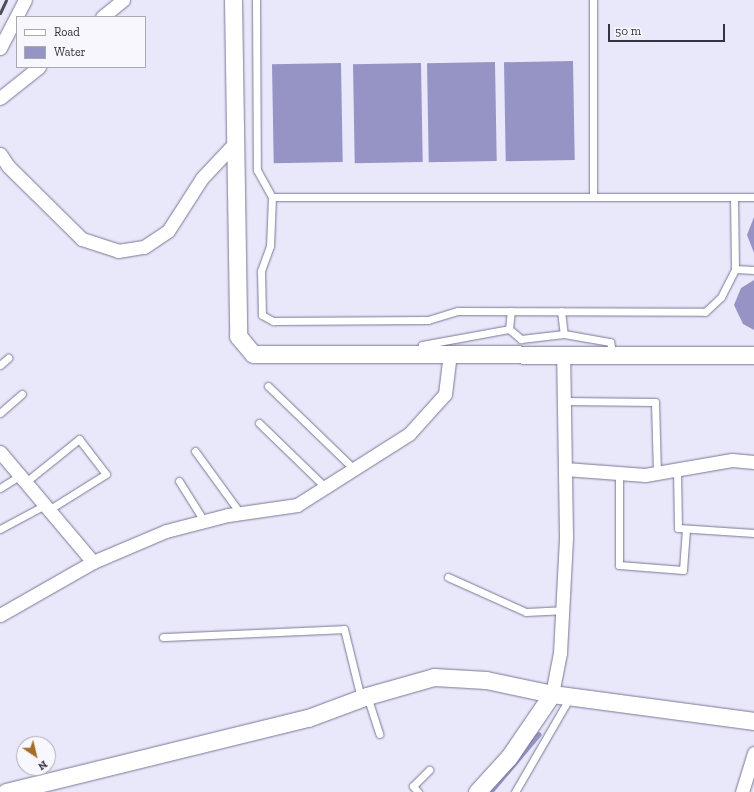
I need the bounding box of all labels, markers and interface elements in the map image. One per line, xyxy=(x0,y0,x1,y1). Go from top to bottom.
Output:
legend xyxy=(16,16,146,68)
scale bar xyxy=(610,16,727,42)
text: 50 m xyxy=(615,24,641,38)
text: Road xyxy=(54,25,80,39)
text: Water xyxy=(54,45,86,59)
north arrow xyxy=(16,736,56,776)
text: N xyxy=(35,758,50,773)

